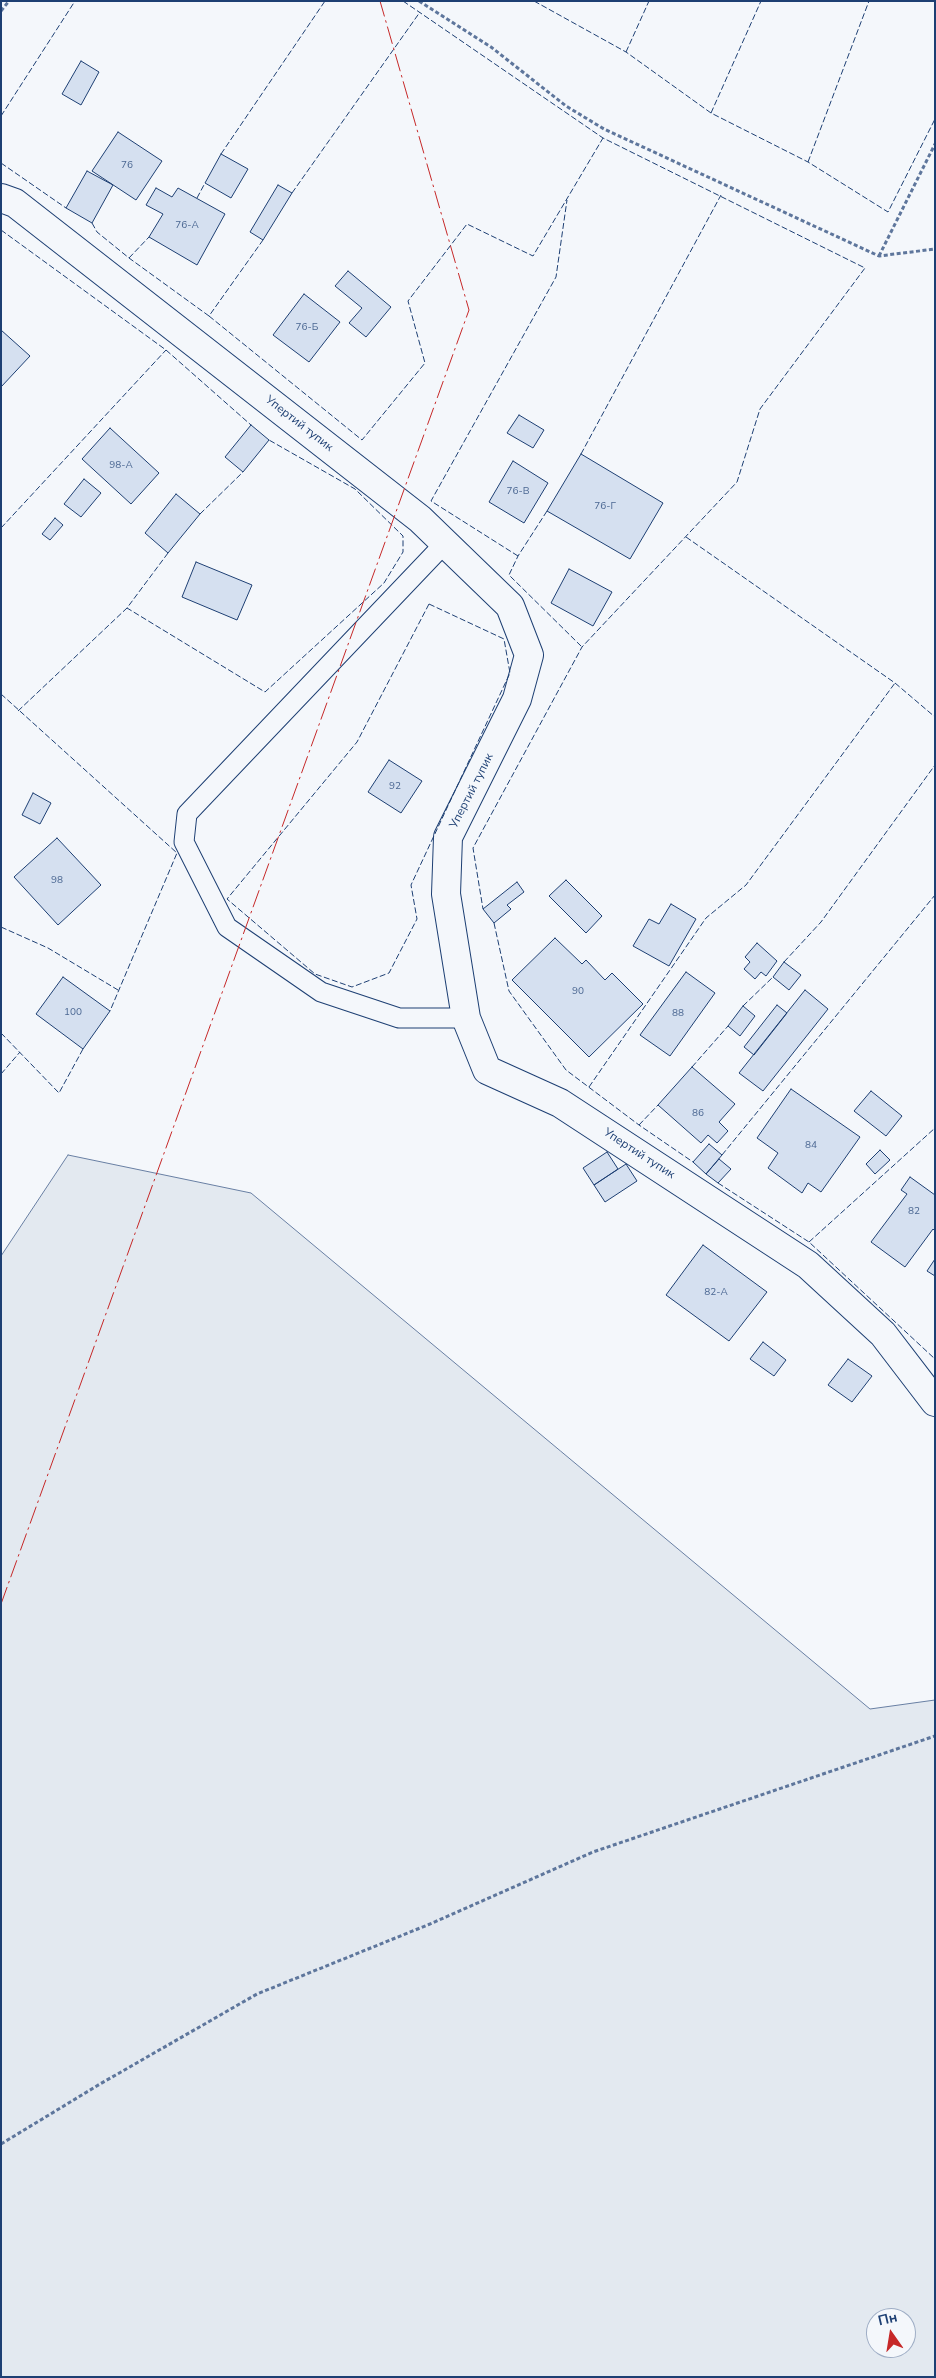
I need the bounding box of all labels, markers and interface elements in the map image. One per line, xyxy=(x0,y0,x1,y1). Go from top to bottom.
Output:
house number: 76 xyxy=(121,160,133,172)
house number: 76-А xyxy=(175,220,199,232)
house number: 76-Б xyxy=(296,322,318,334)
street label: Упертий тупик xyxy=(262,393,336,455)
house number: 98-А xyxy=(109,460,133,472)
house number: 76-В xyxy=(507,486,529,498)
house number: 76-Г xyxy=(594,501,616,513)
street label: Упертий тупик xyxy=(447,751,497,831)
house number: 92 xyxy=(389,781,401,793)
house number: 98 xyxy=(51,875,63,887)
house number: 90 xyxy=(572,986,584,998)
house number: 100 xyxy=(64,1007,82,1019)
house number: 88 xyxy=(672,1008,684,1020)
house number: 86 xyxy=(692,1108,704,1120)
street label: Упертий тупик xyxy=(601,1126,677,1182)
house number: 84 xyxy=(805,1140,817,1152)
house number: 82 xyxy=(908,1206,920,1218)
house number: 82-А xyxy=(704,1287,728,1299)
text: Пн xyxy=(876,2307,899,2330)
north arrow xyxy=(866,2308,916,2358)

